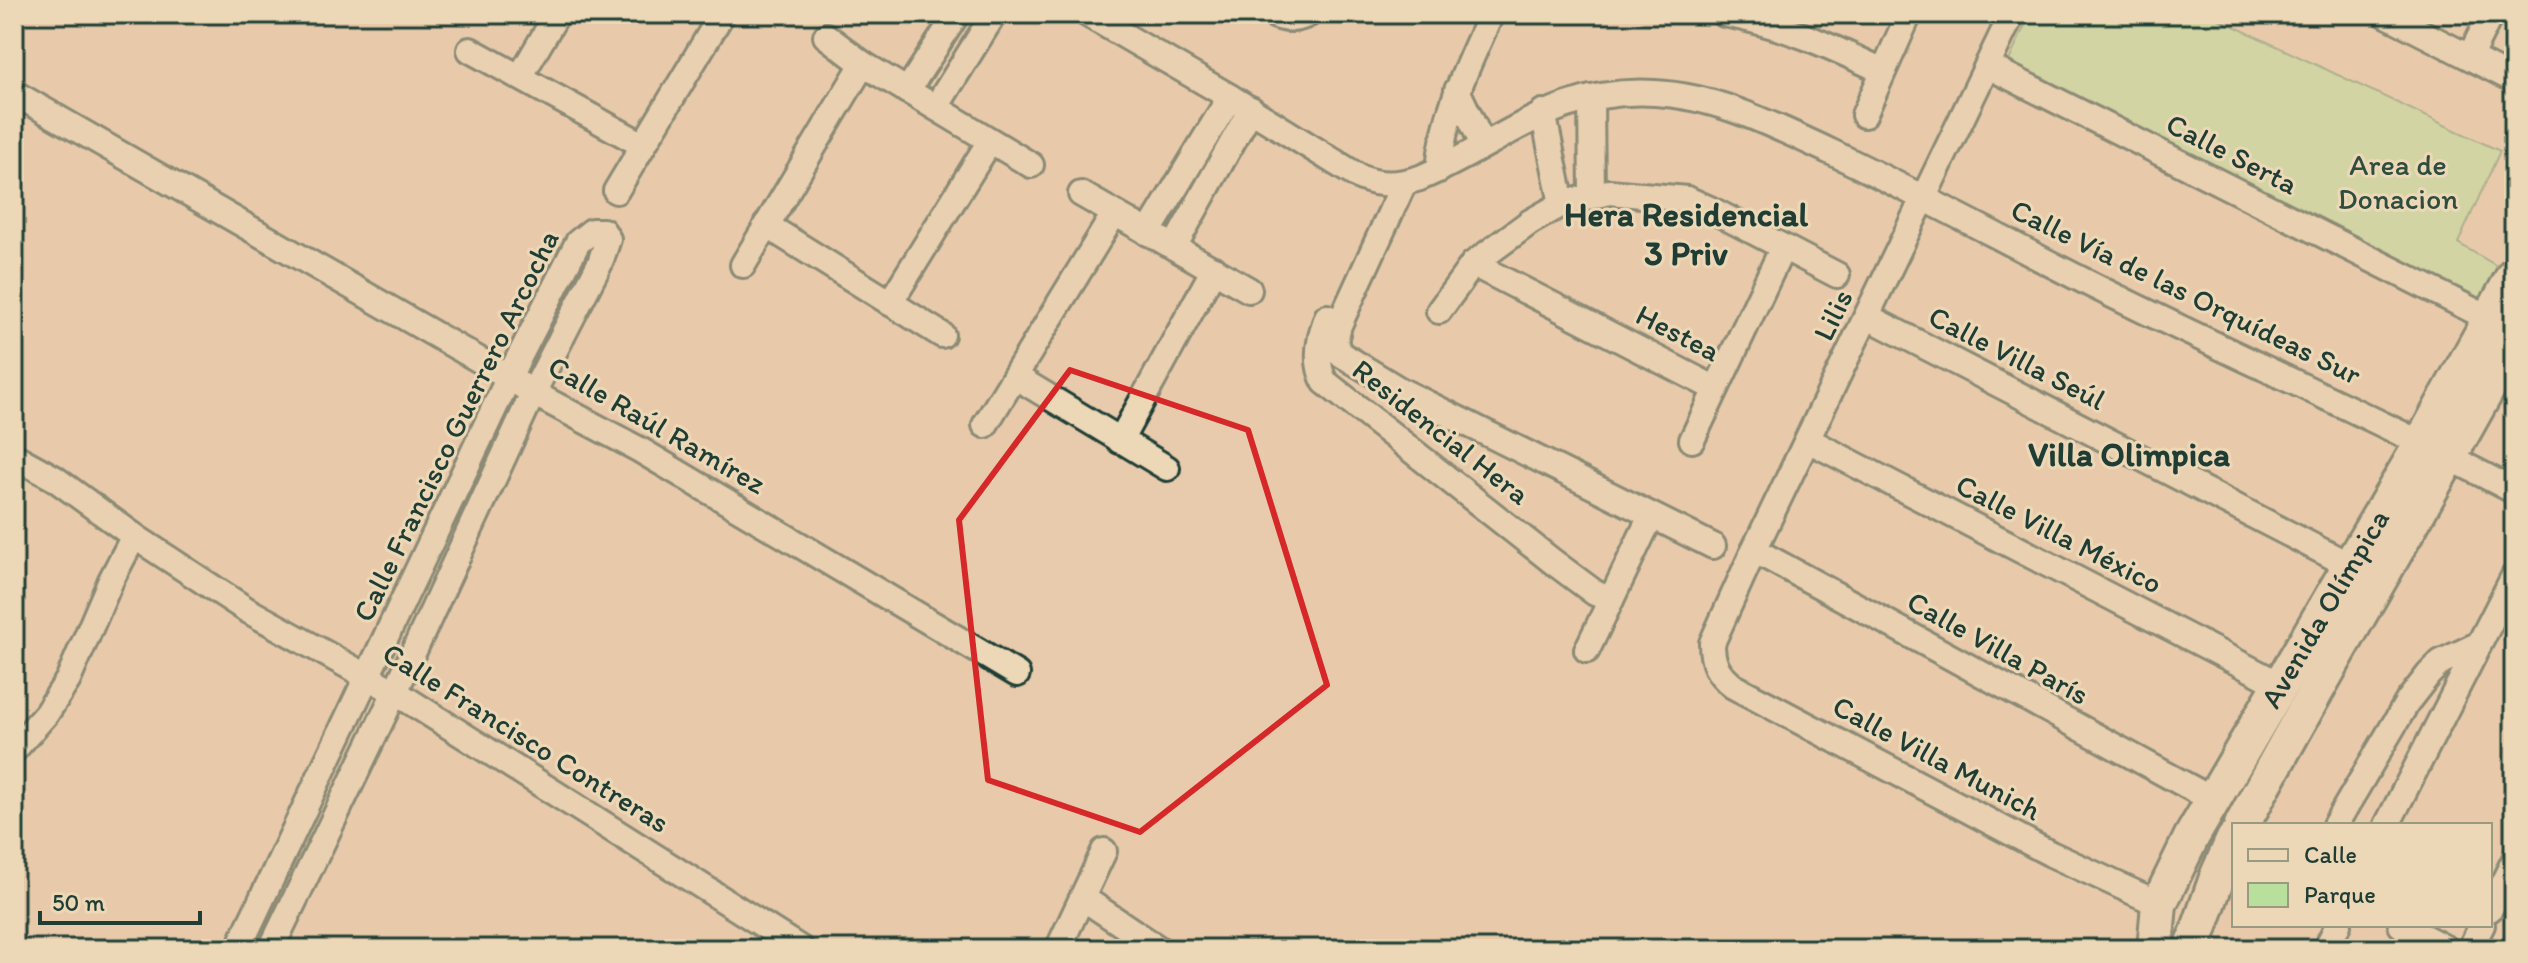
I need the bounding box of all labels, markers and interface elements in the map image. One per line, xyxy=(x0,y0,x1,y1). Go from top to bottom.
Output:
street label: Calle Serta xyxy=(2160,105,2305,203)
park label: Area de Donacion xyxy=(2338,146,2458,217)
street label: Calle Vía de las Orquídeas Sur xyxy=(2005,190,2368,393)
district label: Hera Residencial 3 Priv xyxy=(1564,194,1808,274)
street label: Calle Francisco Guerrero Arcocha xyxy=(344,224,567,628)
street label: Lilis xyxy=(1804,283,1861,346)
street label: Hestea xyxy=(1630,296,1727,370)
street label: Calle Villa Seúl xyxy=(1923,297,2112,418)
street label: Calle Raúl Ramírez xyxy=(542,347,773,502)
street label: Residencial Hera xyxy=(1345,351,1538,513)
district label: Villa Olimpica xyxy=(2028,434,2230,475)
street label: Calle Villa México xyxy=(1950,466,2168,601)
street label: Avenida Olímpica xyxy=(2252,502,2397,714)
street label: Calle Villa París xyxy=(1901,582,2096,713)
street label: Calle Francisco Contreras xyxy=(376,634,677,841)
street label: Calle Villa Munich xyxy=(1827,687,2048,828)
legend xyxy=(2232,823,2492,927)
text: Calle xyxy=(2304,840,2357,869)
scale bar xyxy=(40,875,200,925)
text: Parque xyxy=(2304,880,2376,909)
text: 50 m xyxy=(52,888,105,917)

